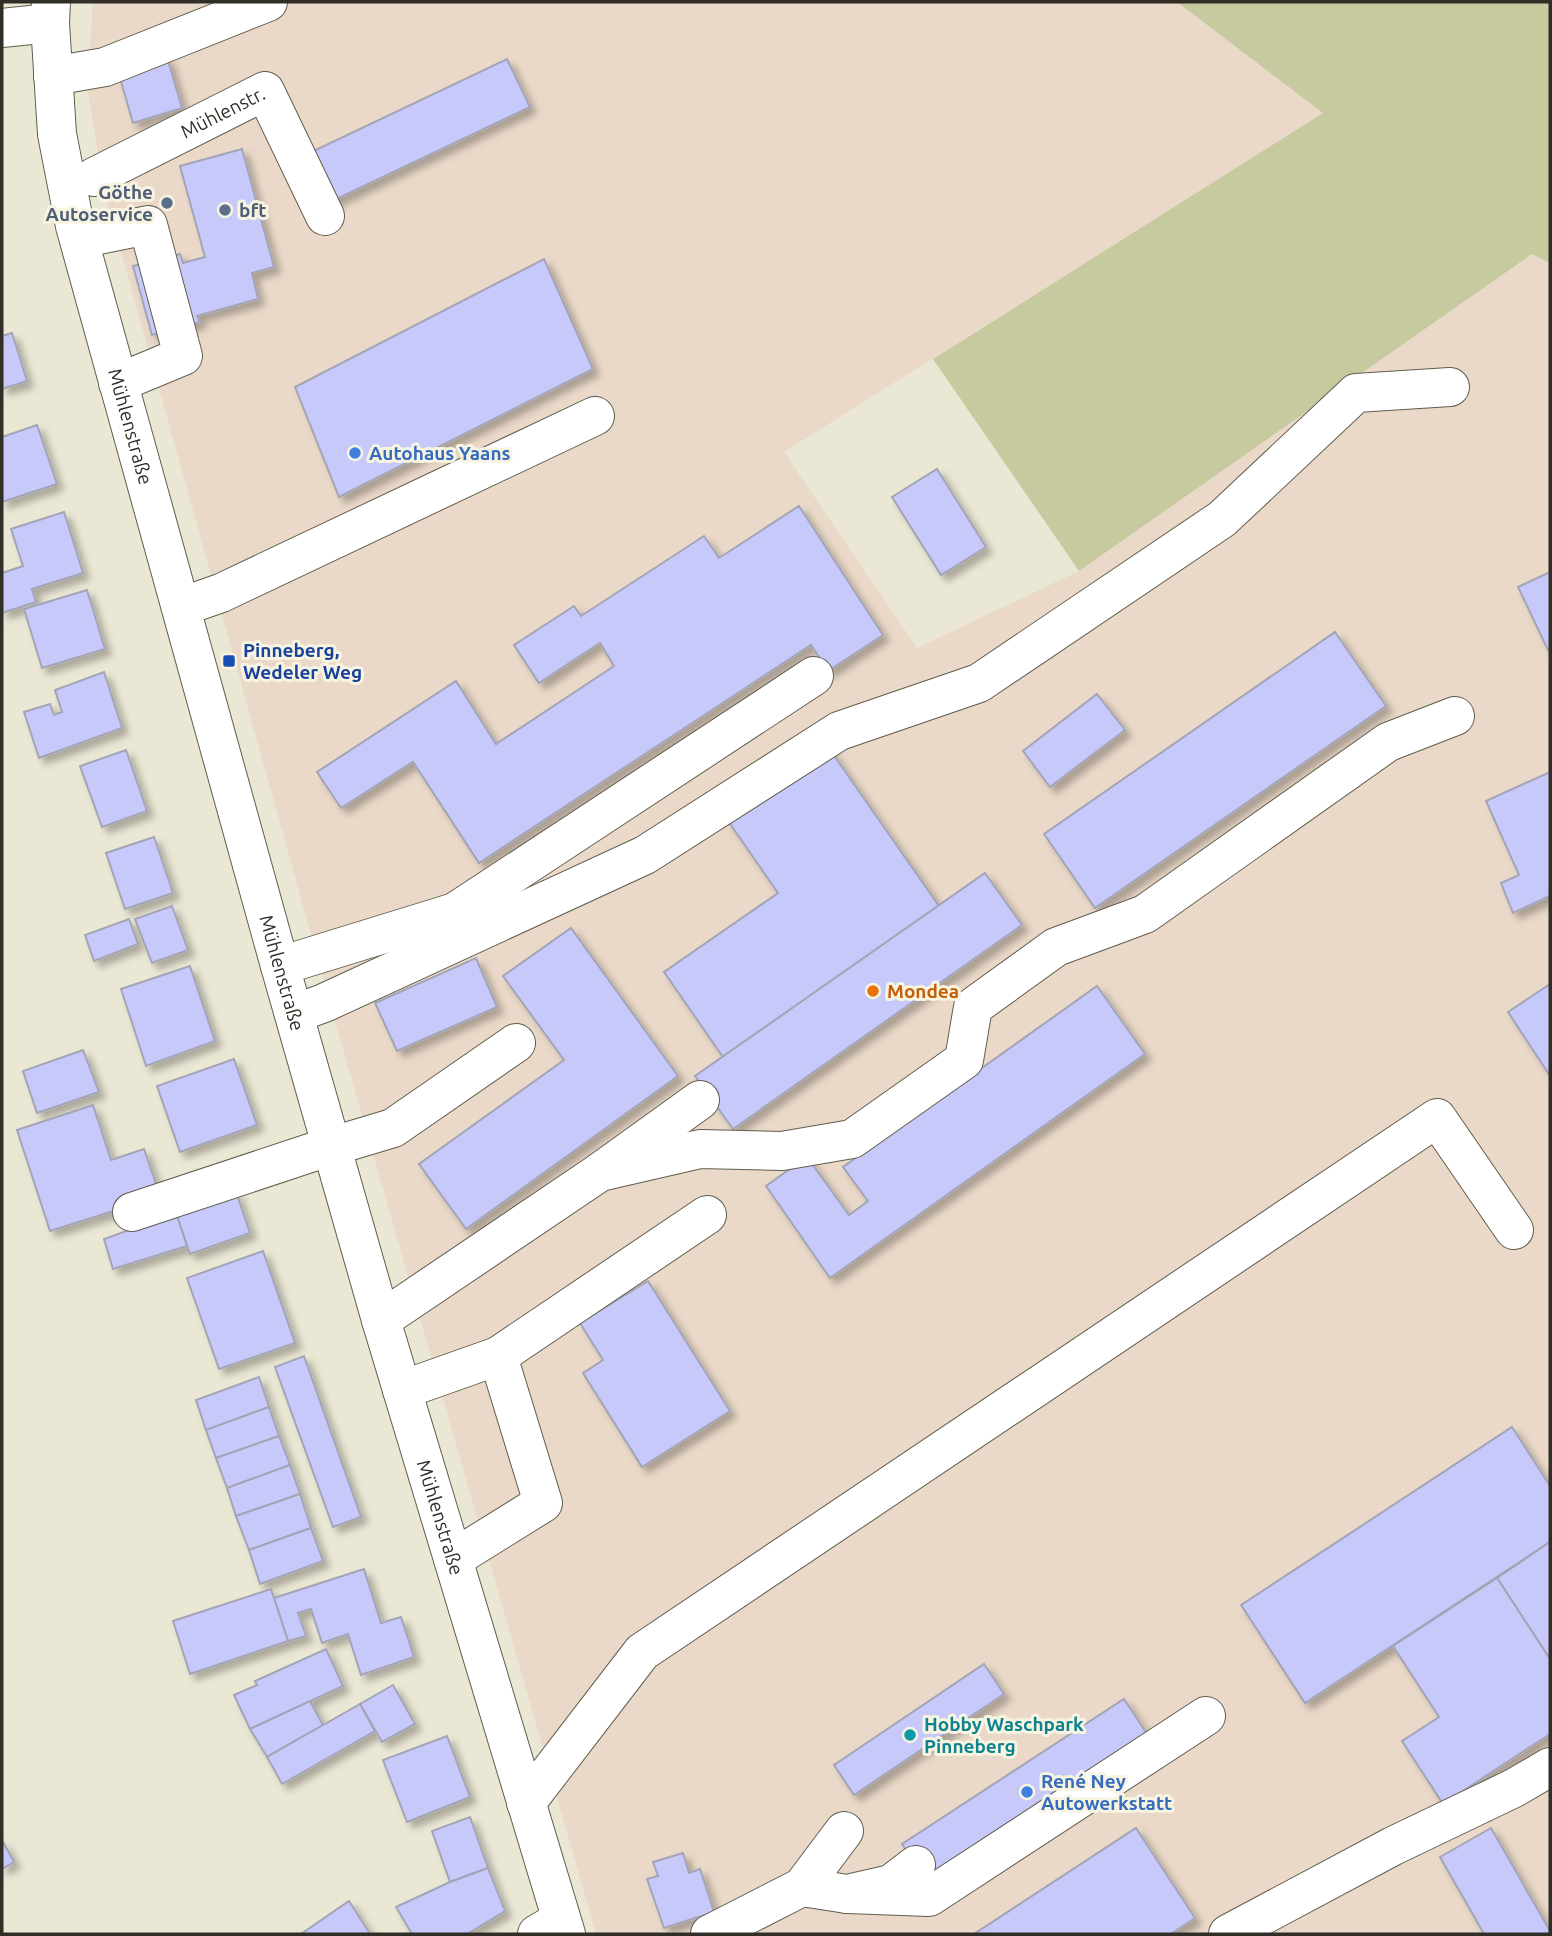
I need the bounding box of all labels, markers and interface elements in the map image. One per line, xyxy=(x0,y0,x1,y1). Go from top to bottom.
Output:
street label: Mühlenstr. xyxy=(177,82,268,143)
place label: Göthe Autoservice xyxy=(46,181,153,225)
marker: Göthe Autoservice xyxy=(159,195,175,211)
place label: bft xyxy=(239,199,266,221)
marker: bft xyxy=(217,202,233,218)
street label: Mühlenstraße xyxy=(104,366,157,487)
place label: Autohaus Yaans xyxy=(369,442,511,464)
marker: Autohaus Yaans xyxy=(347,445,363,461)
place label: Pinneberg, Wedeler Weg xyxy=(243,639,362,683)
marker: Pinneberg, Wedeler Weg xyxy=(221,653,237,669)
street label: Mühlenstraße xyxy=(255,912,309,1033)
place label: Mondea xyxy=(887,980,959,1002)
marker: Mondea xyxy=(865,983,881,999)
street label: Mühlenstraße xyxy=(413,1457,468,1578)
place label: Hobby Waschpark Pinneberg xyxy=(924,1713,1084,1757)
marker: Hobby Waschpark Pinneberg xyxy=(902,1727,918,1743)
place label: René Ney Autowerkstatt xyxy=(1041,1770,1172,1814)
marker: René Ney Autowerkstatt xyxy=(1019,1784,1035,1800)

